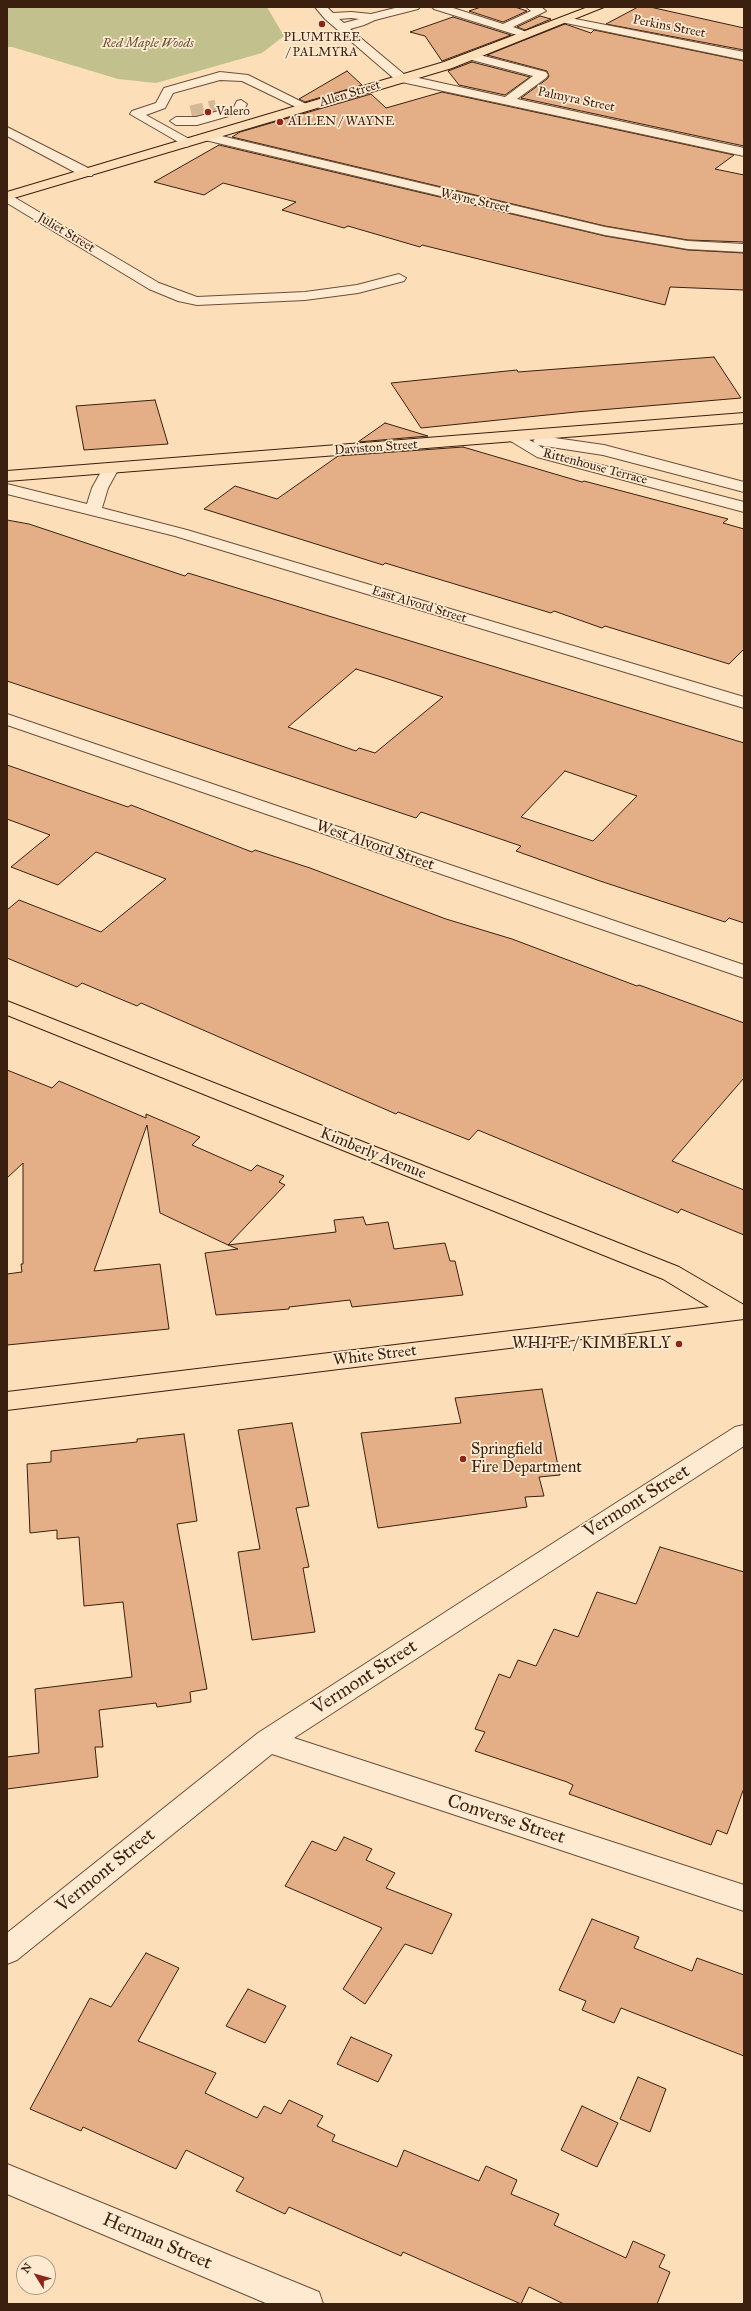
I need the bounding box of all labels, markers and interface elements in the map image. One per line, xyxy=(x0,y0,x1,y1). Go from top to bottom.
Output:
street label: Perkins Street xyxy=(631,12,707,42)
marker: PLUMTREE / PALMYRA xyxy=(317,19,327,29)
place label: PLUMTREE / PALMYRA xyxy=(283,30,361,61)
park label: Red Maple Woods xyxy=(102,36,194,52)
street label: Allen Street xyxy=(317,77,383,111)
street label: Palmyra Street xyxy=(536,84,616,116)
place label: Valero xyxy=(216,104,250,120)
marker: Valero xyxy=(203,107,213,117)
place label: ALLEN / WAYNE xyxy=(288,114,394,130)
marker: ALLEN / WAYNE xyxy=(275,117,285,127)
street label: Wayne Street xyxy=(439,185,511,217)
street label: Juliet Street xyxy=(35,210,97,256)
street label: Daviston Street xyxy=(334,437,418,459)
street label: Rittenhouse Terrace xyxy=(541,446,649,488)
street label: East Alvord Street xyxy=(370,583,468,627)
street label: West Alvord Street xyxy=(313,817,437,875)
street label: Kimberly Avenue xyxy=(317,1124,429,1184)
place label: WHITE / KIMBERLY xyxy=(512,1334,671,1354)
marker: WHITE / KIMBERLY xyxy=(674,1339,684,1349)
street label: White Street xyxy=(332,1341,418,1371)
place label: Springfield Fire Department xyxy=(471,1440,582,1478)
marker: Springfield Fire Department xyxy=(458,1454,468,1464)
street label: Vermont Street xyxy=(580,1460,694,1544)
street label: Vermont Street xyxy=(308,1636,422,1720)
street label: Converse Street xyxy=(444,1790,568,1850)
street label: Vermont Street xyxy=(52,1824,160,1918)
street label: Herman Street xyxy=(99,2209,215,2275)
north arrow xyxy=(16,2255,56,2295)
text: N xyxy=(19,2260,35,2276)

